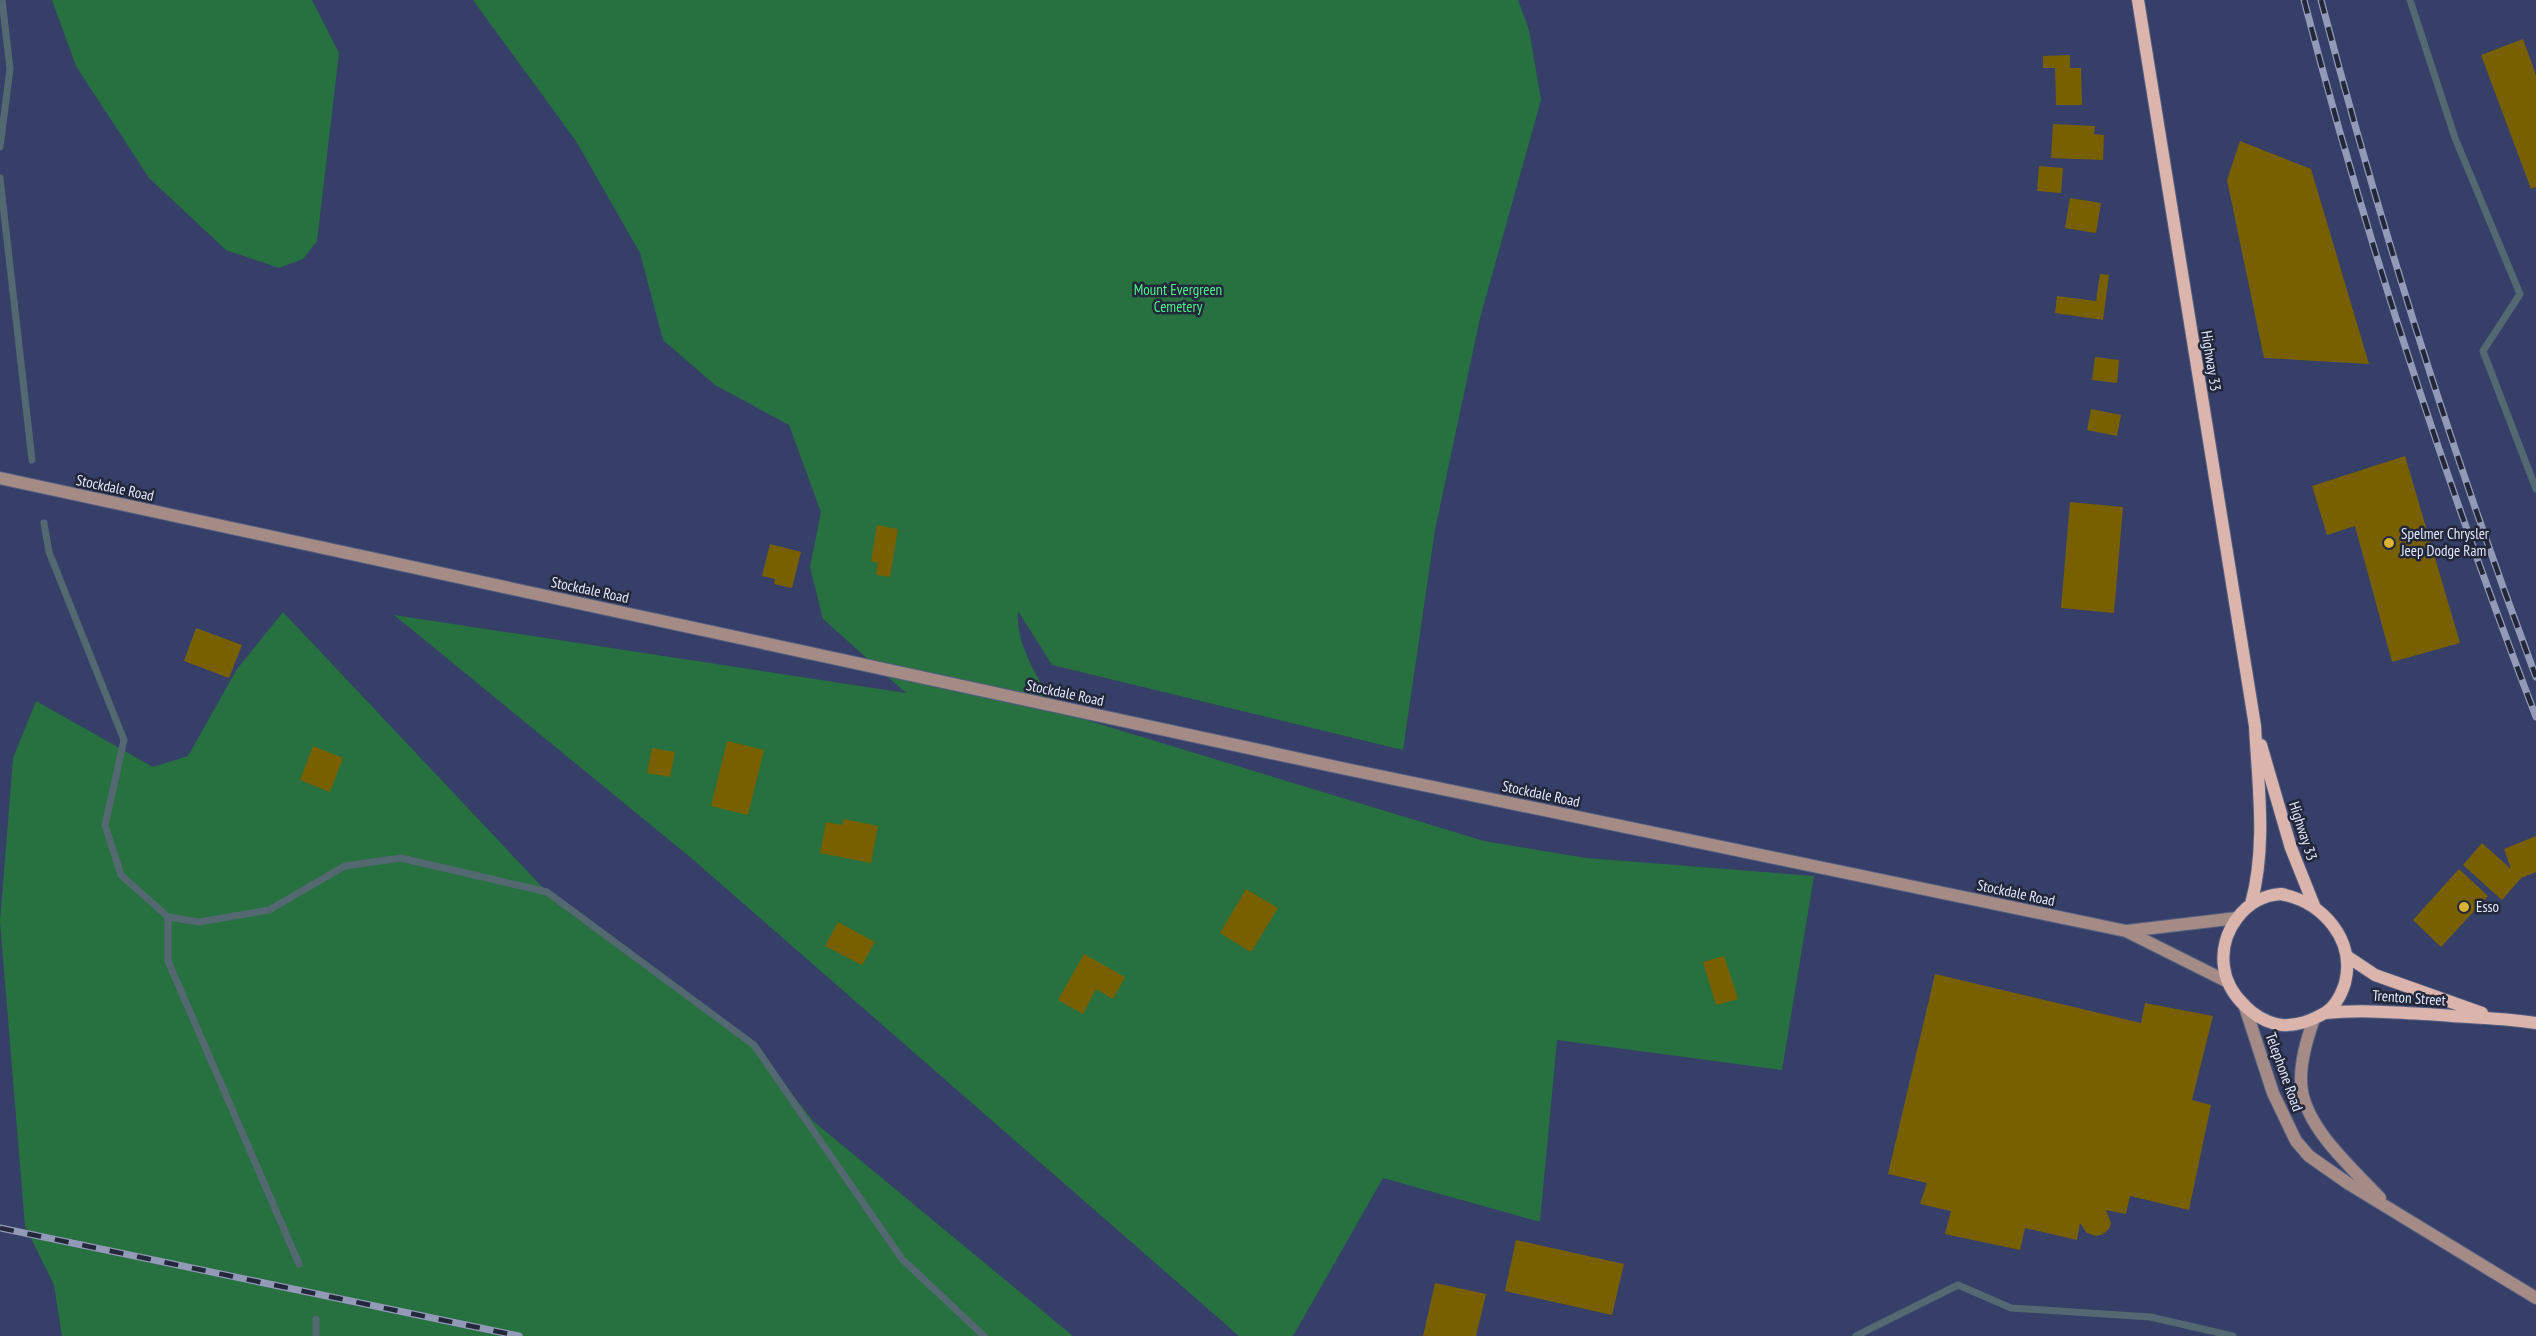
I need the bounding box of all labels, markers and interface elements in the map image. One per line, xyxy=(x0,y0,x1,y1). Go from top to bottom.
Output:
park label: Mount Evergreen Cemetery xyxy=(1134,280,1222,316)
street label: Highway 33 xyxy=(2197,329,2226,393)
street label: Stockdale Road xyxy=(74,470,156,505)
place label: Spelmer Chrysler Jeep Dodge Ram xyxy=(2400,524,2490,560)
marker: Spelmer Chrysler Jeep Dodge Ram xyxy=(2382,536,2396,550)
street label: Stockdale Road xyxy=(549,572,631,607)
street label: Stockdale Road xyxy=(1024,675,1106,710)
street label: Stockdale Road xyxy=(1500,776,1582,811)
street label: Highway 33 xyxy=(2285,799,2322,863)
street label: Stockdale Road xyxy=(1975,875,2057,910)
place label: Esso xyxy=(2476,897,2499,916)
marker: Esso xyxy=(2457,900,2471,914)
street label: Trenton Street xyxy=(2372,985,2446,1010)
street label: Telephone Road xyxy=(2261,1030,2307,1114)

